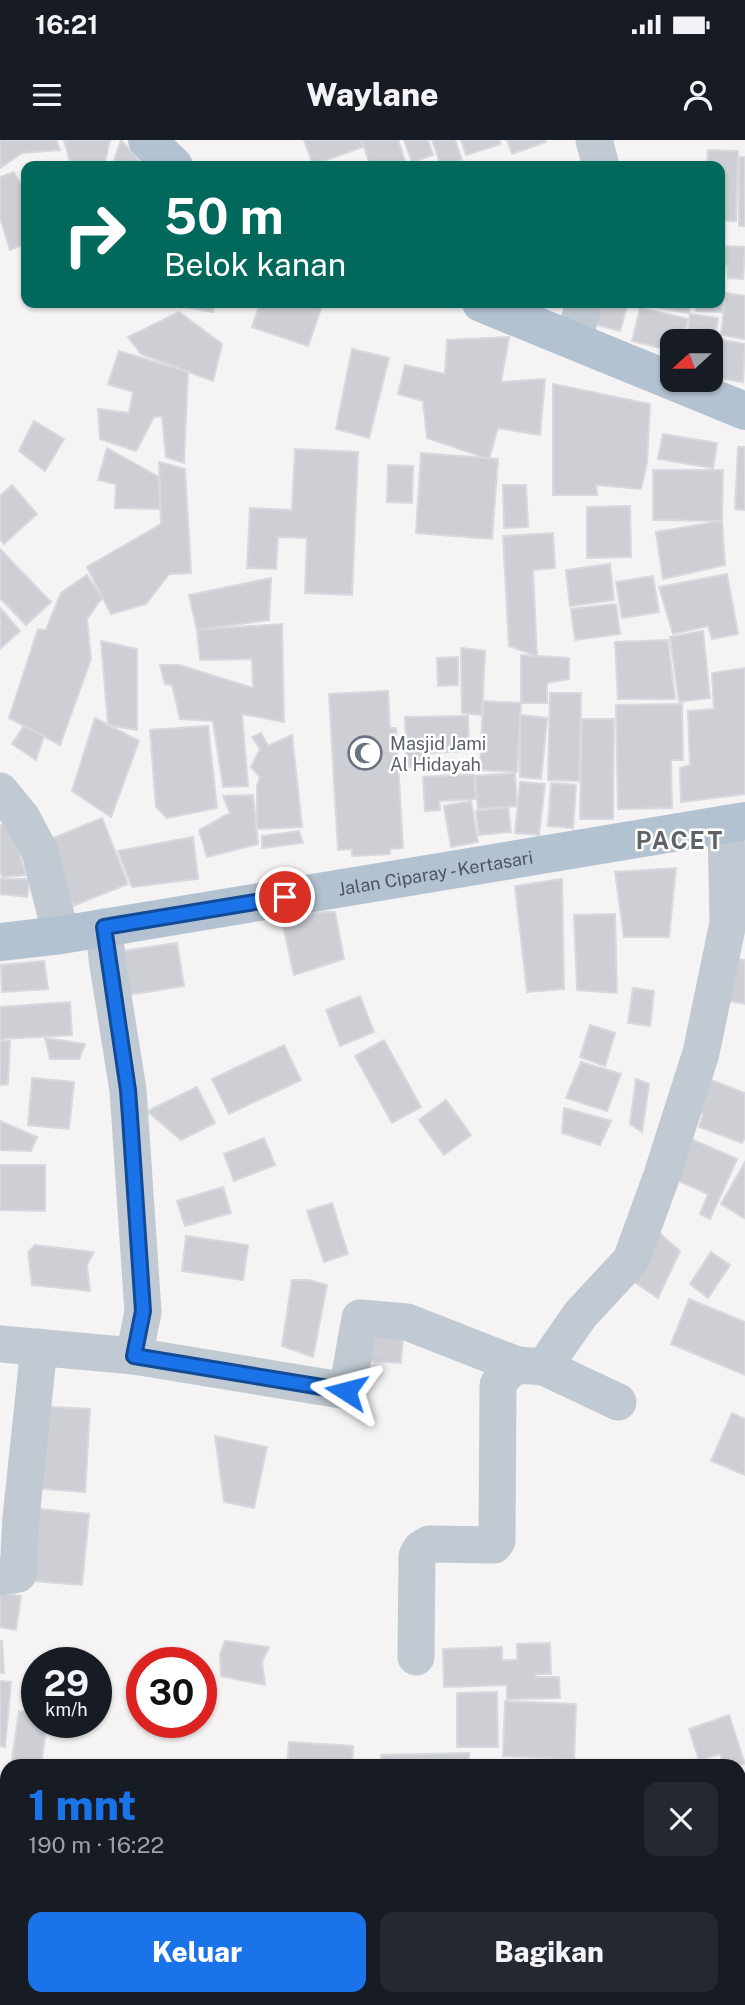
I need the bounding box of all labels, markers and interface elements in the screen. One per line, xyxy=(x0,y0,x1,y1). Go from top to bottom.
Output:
text: 16:21 xyxy=(35,9,98,40)
icon: menu xyxy=(28,76,66,114)
text: Waylane xyxy=(306,76,439,113)
icon: person xyxy=(679,76,717,114)
text: 50 m xyxy=(164,187,284,245)
icon: right xyxy=(49,189,140,280)
text: Belok kanan xyxy=(164,246,346,283)
north arrow xyxy=(660,329,723,392)
map controls xyxy=(660,329,723,392)
place label: Masjid Jami Al Hidayah xyxy=(390,733,486,775)
mosque icon: Masjid Jami Al Hidayah xyxy=(346,734,384,772)
district label: PACET xyxy=(636,826,724,854)
street label: Jalan Ciparay - Kertasari xyxy=(336,846,535,899)
pin xyxy=(255,867,315,927)
icon: arrive xyxy=(266,878,304,916)
position arrow xyxy=(309,1354,383,1428)
speed limit sign: 30 xyxy=(126,1647,217,1738)
text: 29 xyxy=(44,1663,89,1704)
text: km/h xyxy=(45,1699,88,1720)
text: 1 mnt xyxy=(28,1780,136,1829)
button: close xyxy=(644,1782,718,1856)
text: 190 m · 16:22 xyxy=(28,1831,164,1858)
button: Keluar xyxy=(28,1912,366,1992)
button: Bagikan xyxy=(380,1912,718,1992)

